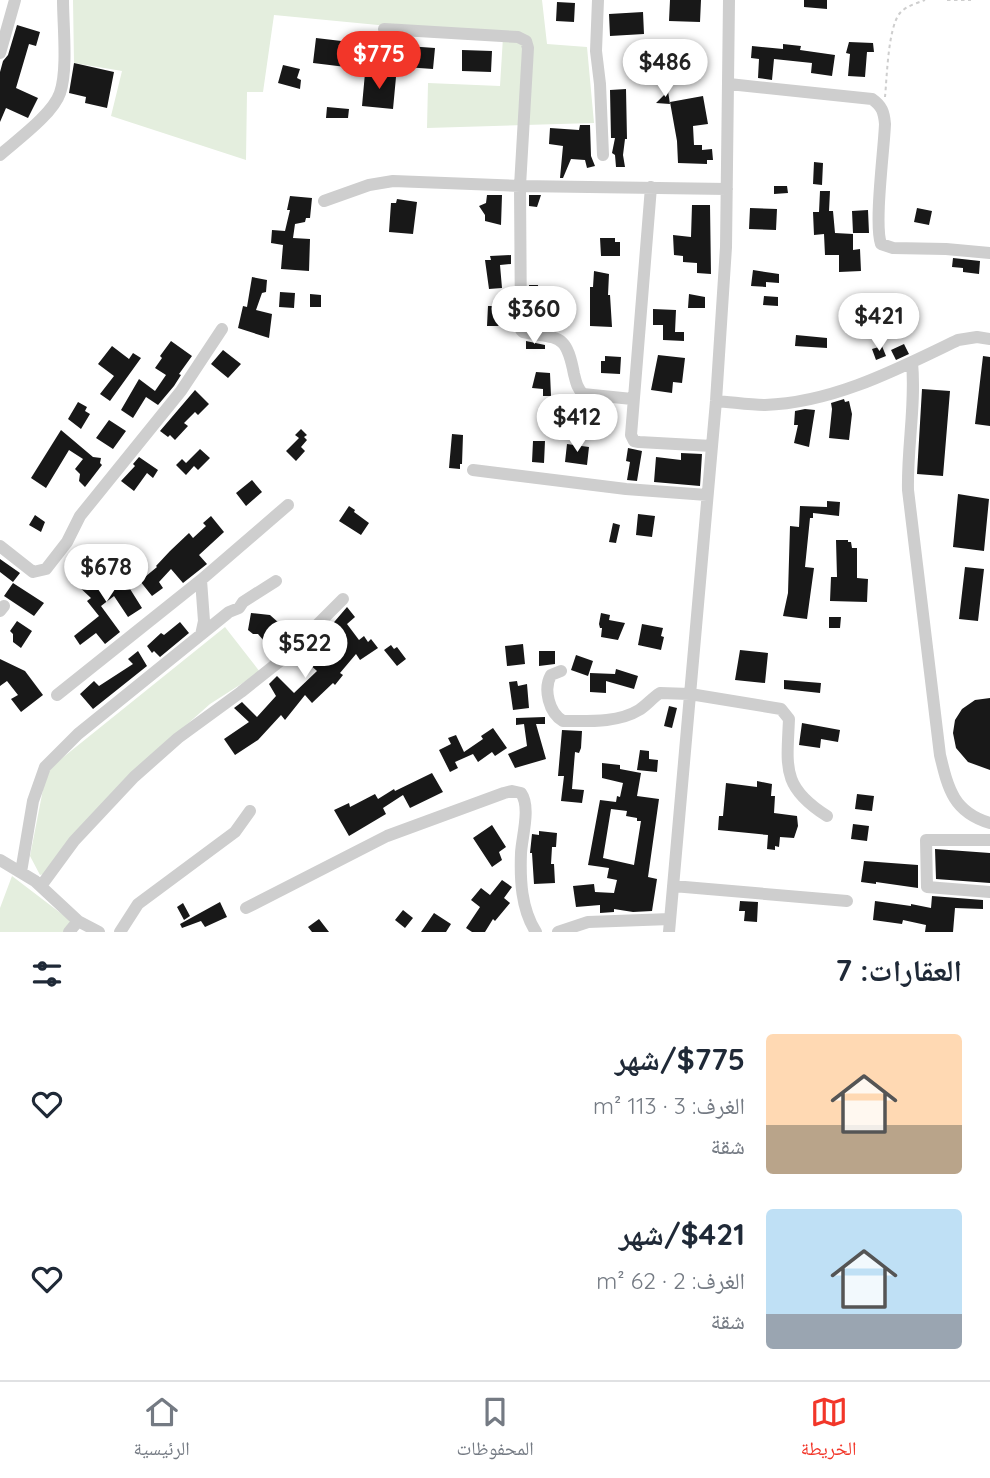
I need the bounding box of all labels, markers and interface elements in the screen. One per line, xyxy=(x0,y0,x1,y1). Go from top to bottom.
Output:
pin: $775 xyxy=(338,32,420,91)
text: $775 xyxy=(353,39,405,68)
pin: $486 xyxy=(624,40,706,99)
text: $486 xyxy=(639,47,691,76)
pin: $360 xyxy=(493,286,575,346)
text: $360 xyxy=(508,294,560,323)
pin: $421 xyxy=(838,294,920,353)
text: $421 xyxy=(854,301,904,330)
pin: $412 xyxy=(536,394,618,454)
text: $412 xyxy=(553,402,601,431)
pin: $678 xyxy=(65,544,147,604)
text: $678 xyxy=(80,552,132,581)
pin: $522 xyxy=(264,620,346,680)
text: $522 xyxy=(278,628,332,657)
text: العقارات: 7 xyxy=(835,951,962,989)
icon: filters xyxy=(28,955,66,993)
text: $775/شهر xyxy=(615,1040,745,1078)
icon: home xyxy=(822,1062,906,1146)
icon: heart xyxy=(28,1085,66,1123)
text: الغرف: 3 · 113 m² xyxy=(593,1091,745,1120)
text: شقة xyxy=(711,1131,745,1160)
text: $421/شهر xyxy=(619,1215,745,1253)
icon: home xyxy=(822,1237,906,1321)
icon: heart xyxy=(28,1260,66,1298)
text: الغرف: 2 · 62 m² xyxy=(596,1266,745,1295)
text: شقة xyxy=(711,1306,745,1335)
tab: الرئيسية xyxy=(133,1393,190,1467)
tab: المحفوظات xyxy=(457,1393,534,1467)
tab: الخريطة xyxy=(801,1393,857,1467)

